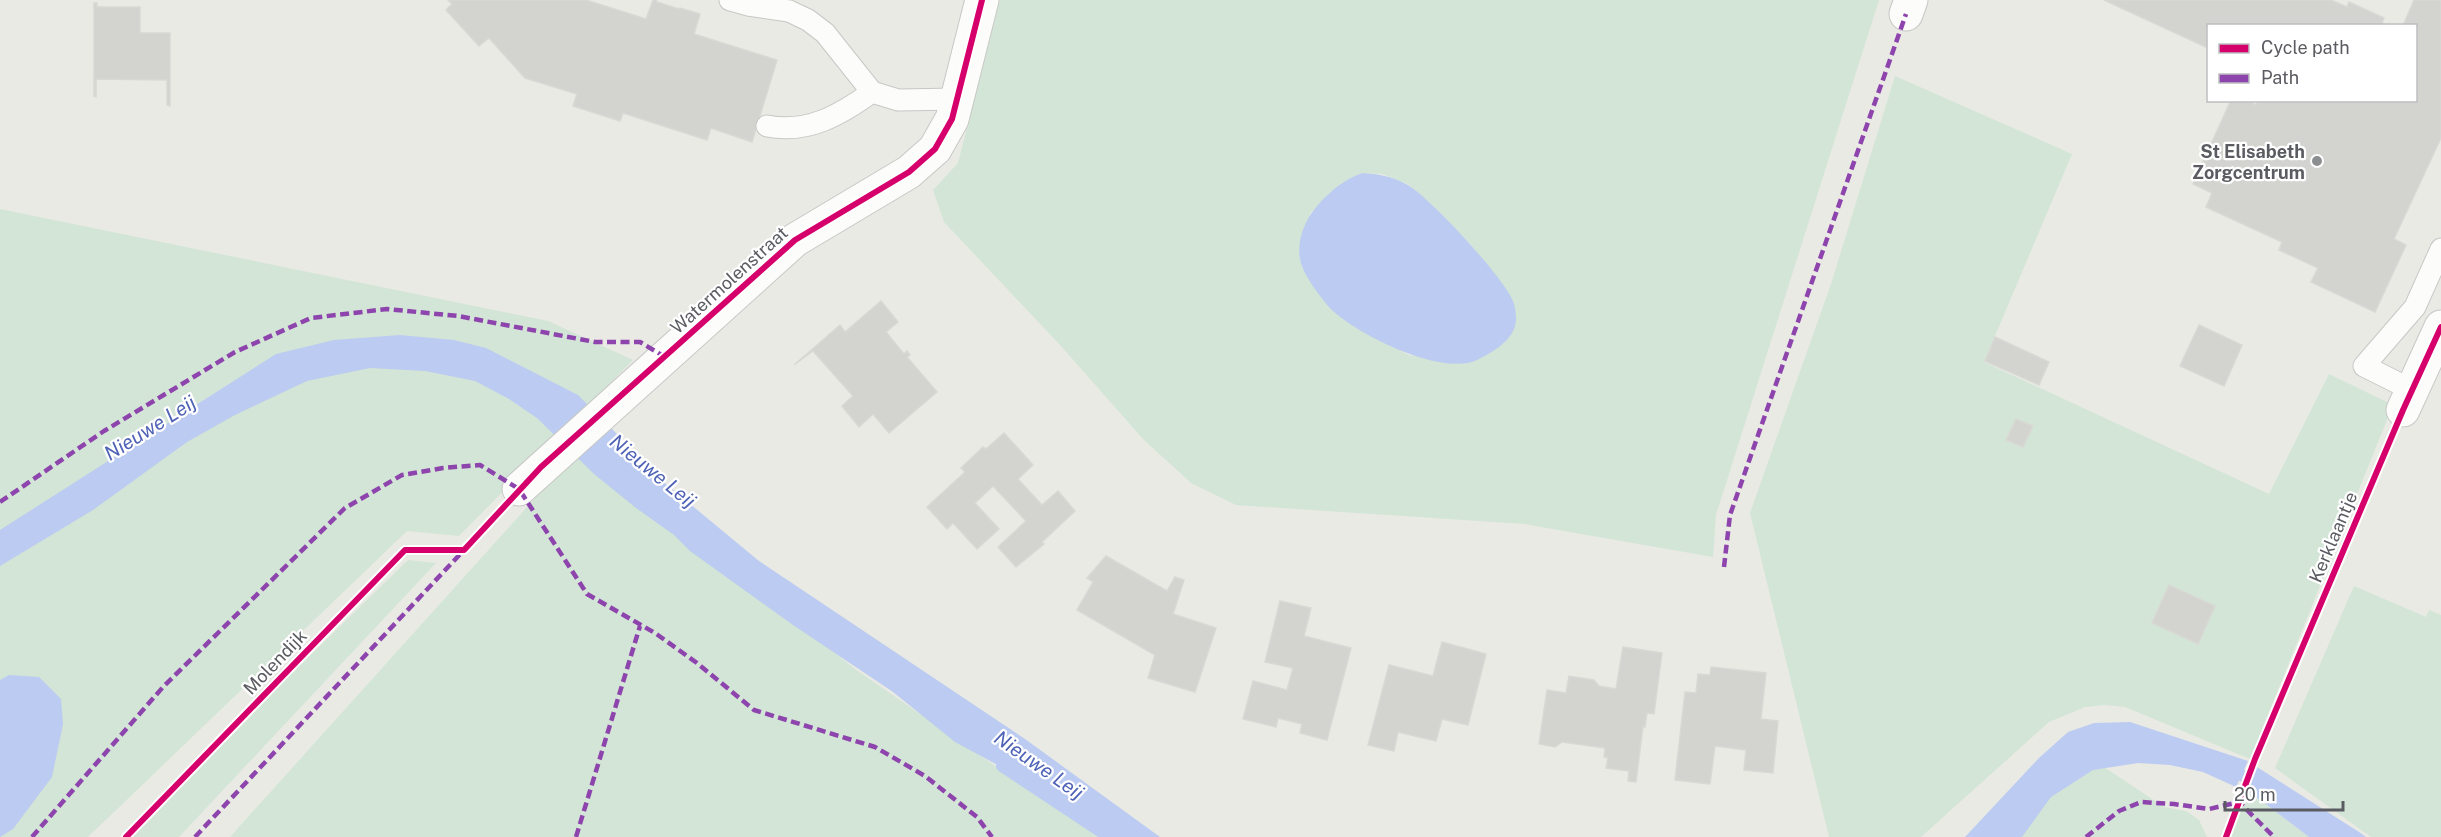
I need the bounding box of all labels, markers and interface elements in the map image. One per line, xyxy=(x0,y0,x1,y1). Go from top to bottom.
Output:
legend xyxy=(2207,24,2417,102)
text: Cycle path xyxy=(2261,37,2350,58)
text: Path xyxy=(2261,67,2299,88)
place label: St Elisabeth Zorgcentrum xyxy=(2192,141,2305,183)
marker: St Elisabeth Zorgcentrum xyxy=(2310,154,2324,168)
street label: Watermolenstraat xyxy=(666,222,792,338)
water label: Nieuwe Leij xyxy=(100,390,200,466)
water label: Nieuwe Leij xyxy=(605,429,701,513)
street label: Kerklaantje xyxy=(2305,489,2361,585)
street label: Molendijk xyxy=(239,625,311,699)
water label: Nieuwe Leij xyxy=(990,725,1088,805)
scale bar xyxy=(2225,774,2344,812)
text: 20 m xyxy=(2234,784,2276,805)

